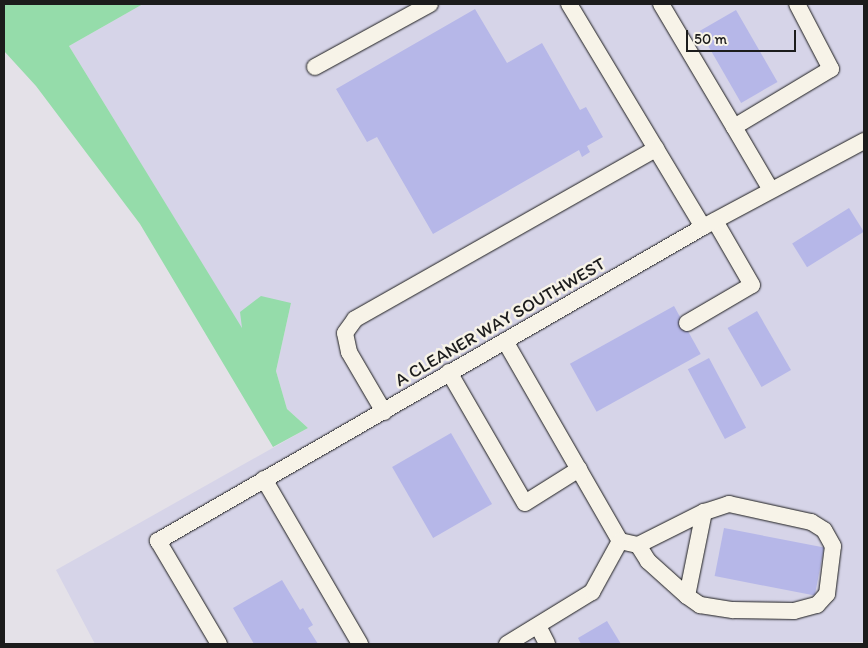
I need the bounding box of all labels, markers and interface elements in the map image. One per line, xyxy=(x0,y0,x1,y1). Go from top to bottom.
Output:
scale bar xyxy=(688,20,798,52)
text: 50 m xyxy=(694,30,727,48)
street label: A CLEANER WAY SOUTHWEST xyxy=(391,253,609,391)

